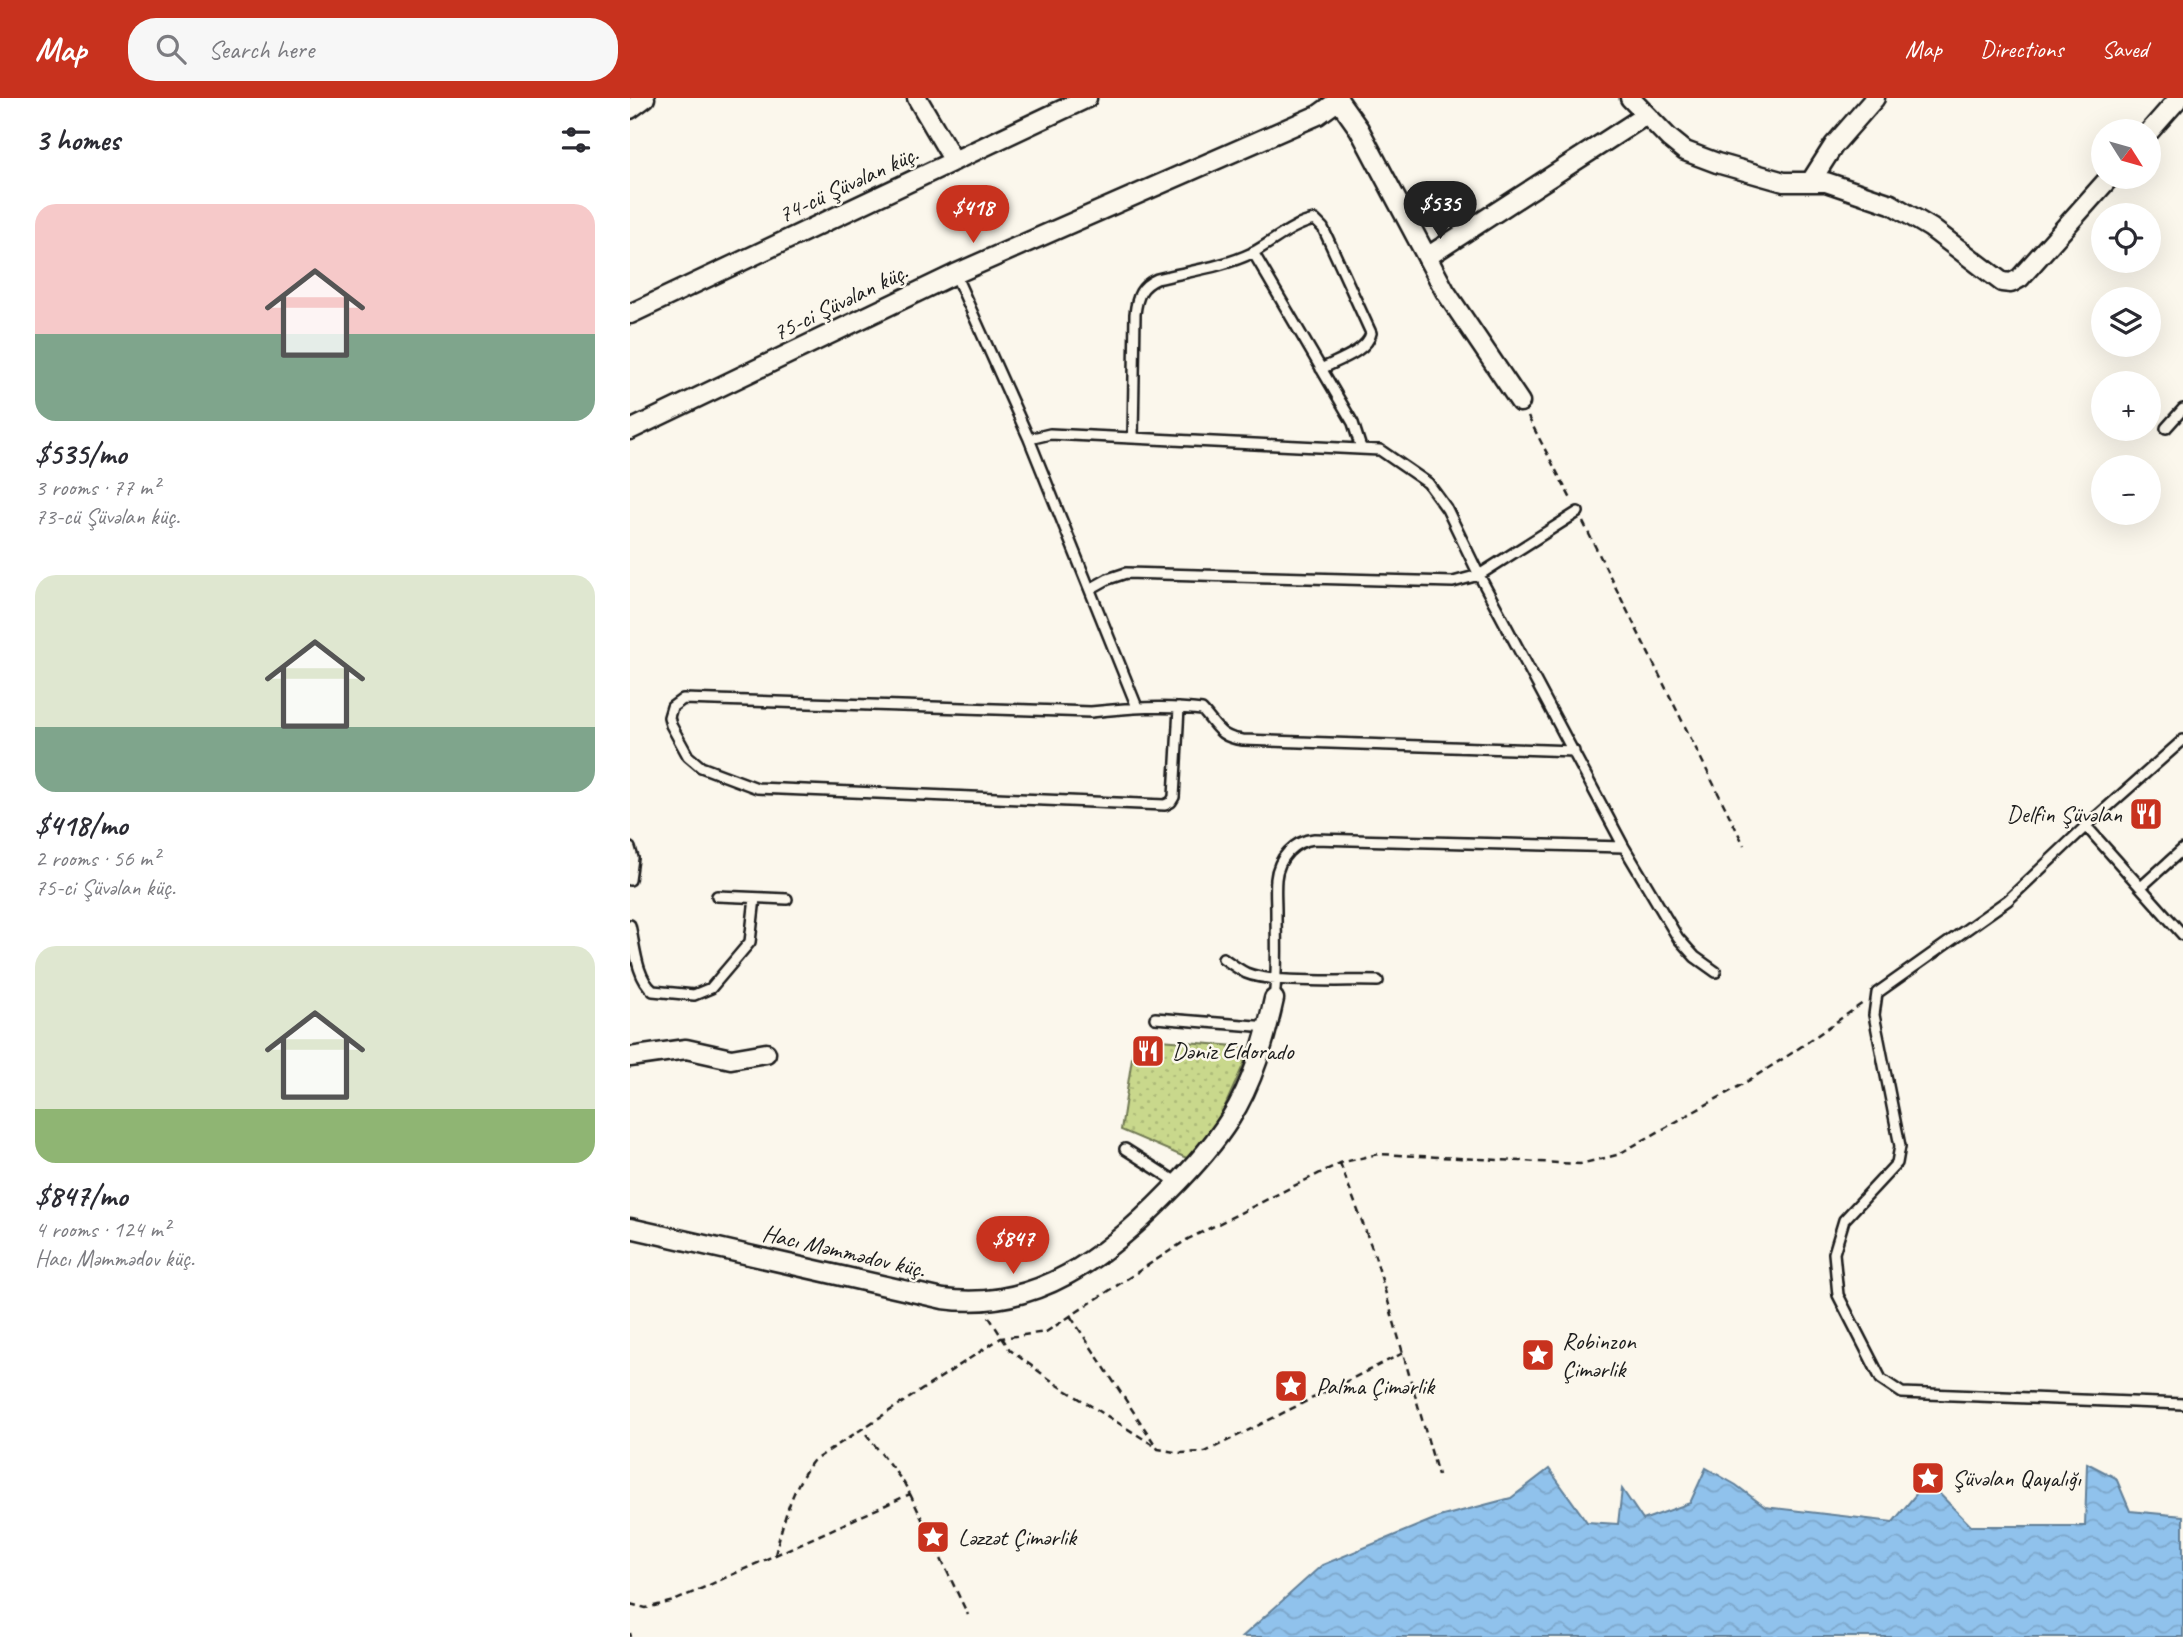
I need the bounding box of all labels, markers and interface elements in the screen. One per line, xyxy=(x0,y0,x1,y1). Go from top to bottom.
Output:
search box xyxy=(128,18,618,81)
text: Map xyxy=(35,28,86,70)
icon: search xyxy=(152,30,190,68)
text: Search here xyxy=(208,33,314,66)
text: Map xyxy=(1905,34,1942,64)
text: Directions xyxy=(1980,34,2063,64)
text: Saved xyxy=(2101,34,2148,64)
north arrow xyxy=(2091,119,2161,189)
map controls xyxy=(2091,119,2161,525)
text: 3 homes xyxy=(35,121,120,159)
icon: filters xyxy=(557,121,595,159)
street label: 74-cü Şüvəlan küç. xyxy=(773,138,923,229)
pin: $535 xyxy=(1399,181,1481,241)
pin: $418 xyxy=(932,186,1014,245)
text: $535 xyxy=(1420,189,1460,218)
text: $418 xyxy=(952,193,994,222)
button: locate xyxy=(2091,203,2161,273)
icon: home xyxy=(252,250,378,376)
street label: 75-ci Şüvəlan küç. xyxy=(768,256,913,348)
button: layers xyxy=(2091,287,2161,357)
button: + xyxy=(2091,371,2161,441)
text: $535/mo xyxy=(35,435,126,473)
button: − xyxy=(2091,455,2161,525)
text: 3 rooms · 77 m² xyxy=(35,473,159,502)
text: 73-cü Şüvəlan küç. xyxy=(35,502,180,531)
icon: home xyxy=(252,621,378,747)
restaurant icon: Delfin Şüvəlan xyxy=(2127,795,2165,833)
place label: Delfin Şüvəlan xyxy=(2007,799,2122,829)
text: $418/mo xyxy=(35,806,127,844)
text: 2 rooms · 56 m² xyxy=(35,844,159,873)
text: 75-ci Şüvəlan küç. xyxy=(35,873,175,902)
icon: home xyxy=(252,992,378,1118)
restaurant icon: Dəniz Eldorado xyxy=(1129,1032,1167,1070)
place label: Dəniz Eldorado xyxy=(1172,1036,1295,1066)
text: $847/mo xyxy=(35,1177,127,1215)
text: 4 rooms · 124 m² xyxy=(35,1215,170,1244)
pin: $847 xyxy=(972,1216,1054,1276)
street label: Hacı Məmmədov küç. xyxy=(760,1218,929,1284)
text: $847 xyxy=(992,1224,1034,1253)
text: Hacı Məmmədov küç. xyxy=(35,1244,194,1273)
place label: Robinzon Çimərlik xyxy=(1562,1326,1637,1384)
place icon: Robinzon Çimərlik xyxy=(1519,1336,1557,1374)
place icon: Palma Çimərlik xyxy=(1272,1367,1310,1405)
place label: Palma Çimərlik xyxy=(1316,1371,1436,1401)
place icon: Şüvəlan Qayalığı xyxy=(1909,1459,1947,1497)
place label: Şüvəlan Qayalığı xyxy=(1952,1463,2082,1493)
place icon: Ləzzət Çimərlik xyxy=(914,1518,952,1556)
place label: Ləzzət Çimərlik xyxy=(958,1522,1078,1552)

